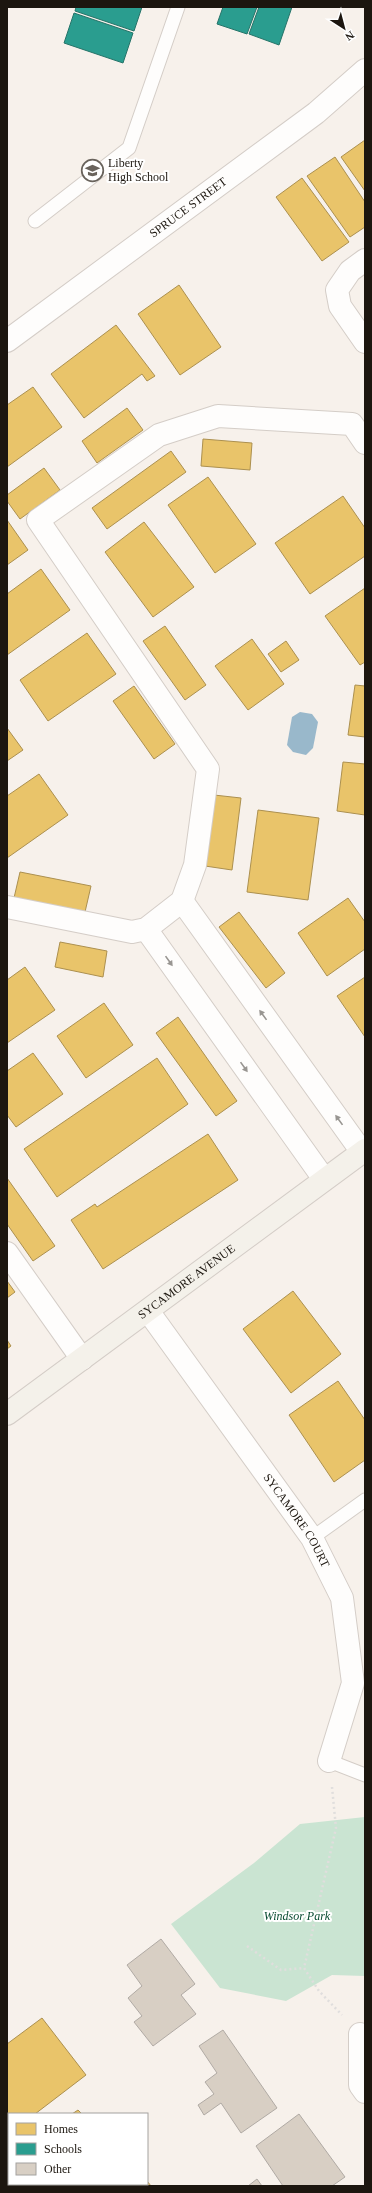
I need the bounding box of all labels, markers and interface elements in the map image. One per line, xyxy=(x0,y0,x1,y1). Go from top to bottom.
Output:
north arrow xyxy=(324,8,364,48)
text: N xyxy=(343,29,357,43)
place label: Liberty High School xyxy=(108,156,169,184)
school or university icon: Liberty High School xyxy=(79,157,105,183)
street label: SPRUCE STREET xyxy=(147,174,230,241)
one-way arrow xyxy=(165,956,173,966)
one-way arrow xyxy=(260,1010,268,1020)
one-way arrow xyxy=(240,1062,248,1073)
one-way arrow xyxy=(335,1115,343,1126)
street label: SYCAMORE AVENUE xyxy=(135,1241,238,1322)
street label: SYCAMORE COURT xyxy=(261,1471,333,1570)
park label: Windsor Park xyxy=(264,1909,331,1923)
legend xyxy=(8,2113,148,2185)
text: Homes xyxy=(44,2122,78,2136)
text: Schools xyxy=(44,2142,82,2156)
text: Other xyxy=(44,2162,71,2176)

